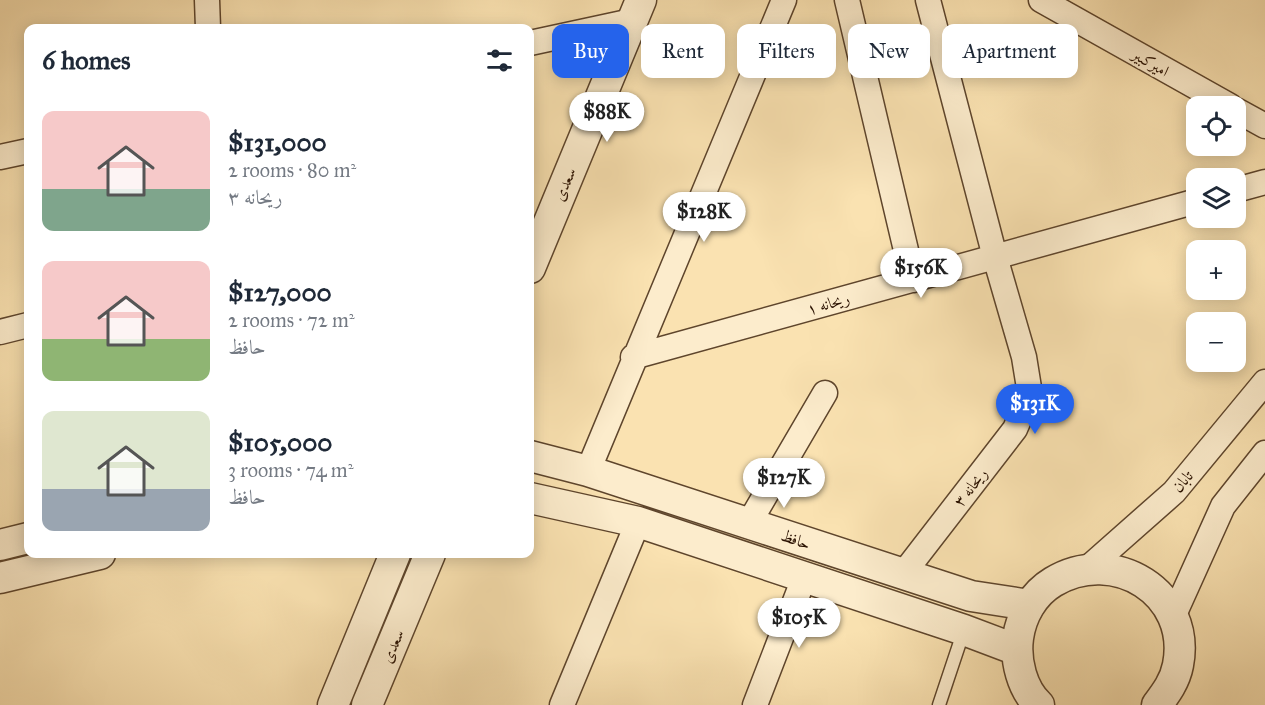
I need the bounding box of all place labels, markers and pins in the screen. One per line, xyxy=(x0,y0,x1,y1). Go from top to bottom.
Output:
pin: $88K xyxy=(571,92,643,143)
pin: $128K xyxy=(662,192,746,243)
pin: $156K xyxy=(879,248,963,299)
pin: $131K xyxy=(993,384,1077,435)
pin: $127K xyxy=(742,458,826,509)
pin: $105K xyxy=(757,598,841,649)

